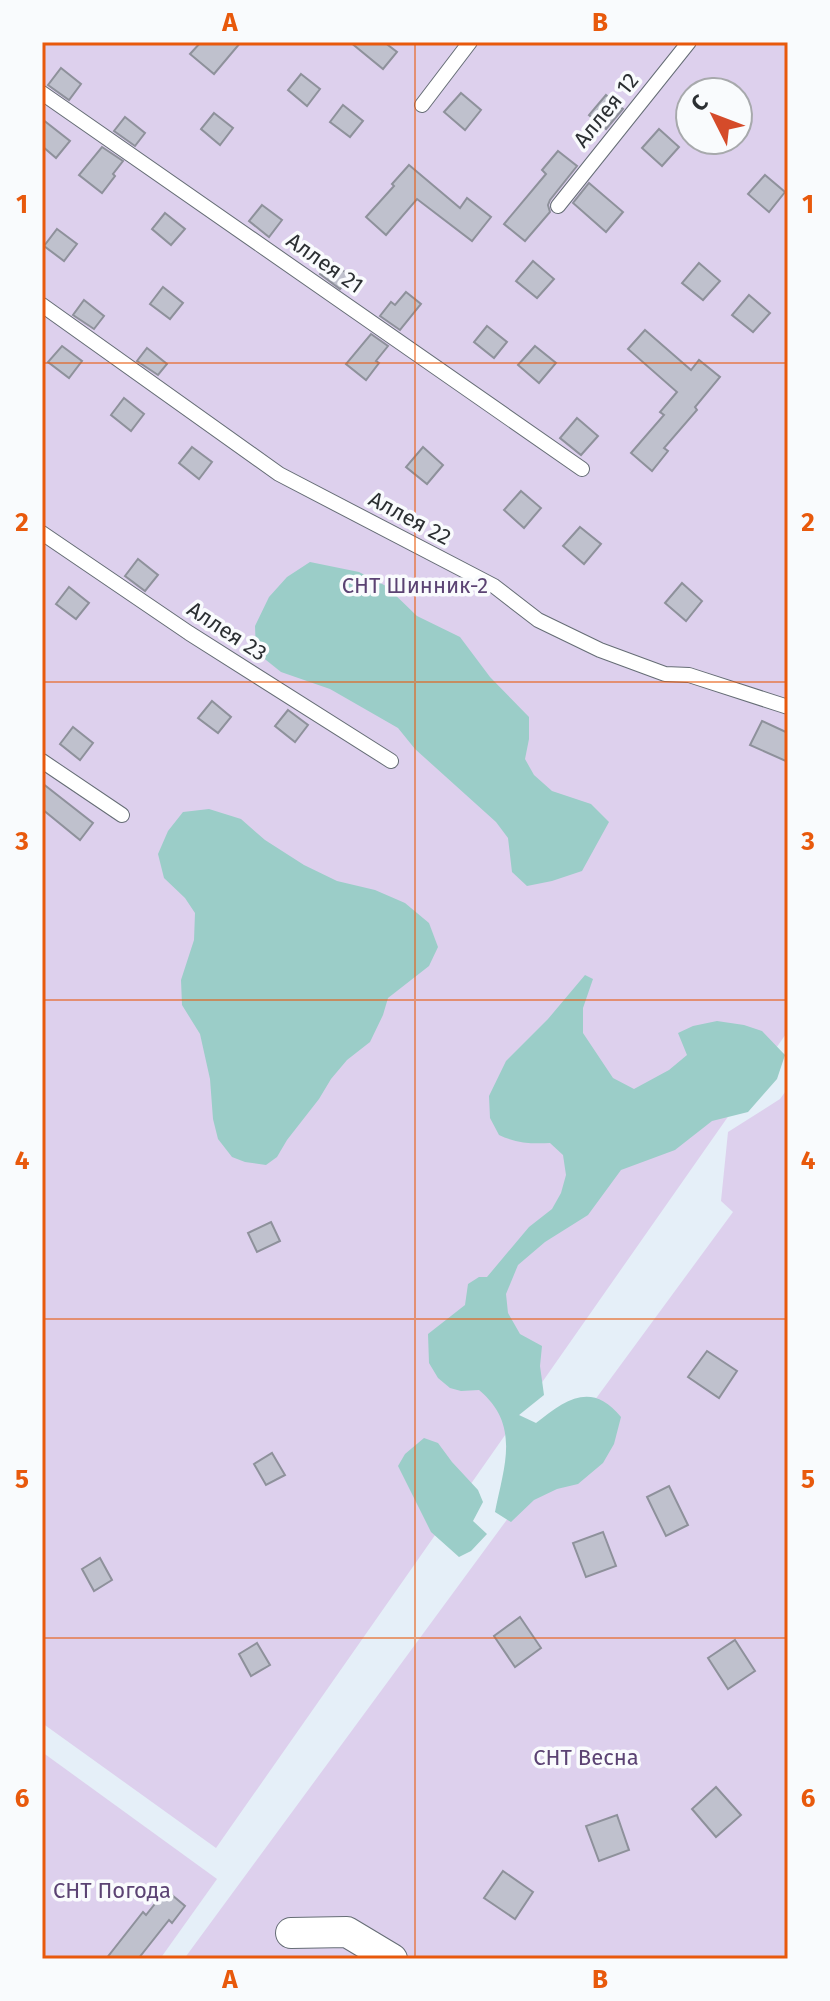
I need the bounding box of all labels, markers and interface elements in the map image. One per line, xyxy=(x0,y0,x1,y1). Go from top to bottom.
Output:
text: A xyxy=(221,7,238,38)
text: B xyxy=(592,7,608,38)
street label: Аллея 12 xyxy=(568,67,644,153)
north arrow xyxy=(674,76,754,156)
text: С xyxy=(685,89,714,117)
text: 1 xyxy=(16,189,28,220)
text: 1 xyxy=(802,189,814,220)
street label: Аллея 21 xyxy=(281,227,369,299)
street label: Аллея 22 xyxy=(364,485,456,551)
text: 2 xyxy=(15,507,29,538)
text: 2 xyxy=(801,507,815,538)
park label: СНТ Шинник-2 xyxy=(342,572,488,599)
street label: Аллея 23 xyxy=(182,595,272,667)
text: 3 xyxy=(14,826,29,857)
text: 3 xyxy=(800,826,815,857)
text: 4 xyxy=(15,1145,30,1176)
text: 4 xyxy=(801,1145,816,1176)
text: 5 xyxy=(15,1464,29,1495)
text: 5 xyxy=(801,1464,815,1495)
park label: СНТ Весна xyxy=(533,1744,639,1771)
text: 6 xyxy=(15,1783,30,1814)
text: 6 xyxy=(801,1783,816,1814)
park label: СНТ Погода xyxy=(53,1877,171,1904)
text: A xyxy=(221,1964,238,1995)
text: B xyxy=(592,1964,608,1995)

